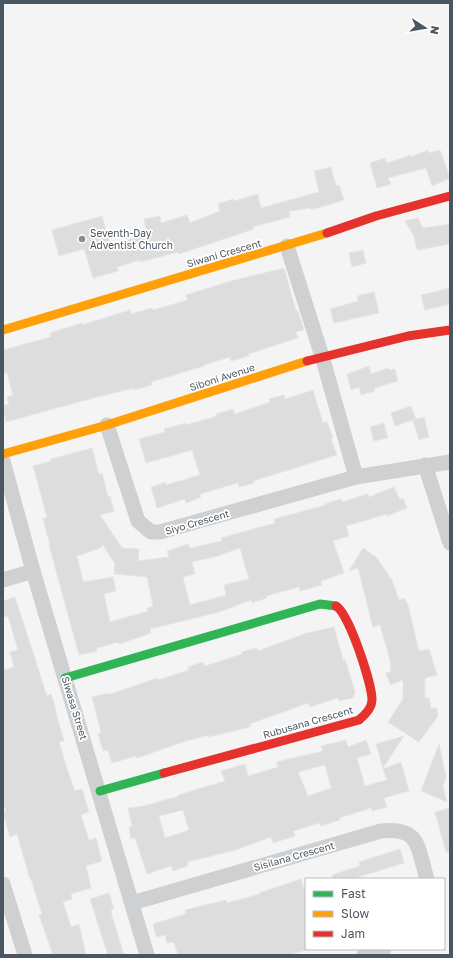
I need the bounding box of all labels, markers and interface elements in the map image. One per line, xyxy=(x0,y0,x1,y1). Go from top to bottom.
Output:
north arrow xyxy=(405,8,445,48)
text: N xyxy=(428,25,442,36)
place label: Seventh-Day Adventist Church xyxy=(90,227,173,251)
marker: Seventh-Day Adventist Church xyxy=(77,234,87,244)
street label: Siwani Crescent xyxy=(185,237,263,269)
street label: Siboni Avenue xyxy=(188,361,256,393)
street label: Siyo Crescent xyxy=(164,507,230,537)
street label: Siwasa Street xyxy=(60,675,90,741)
street label: Rubusana Crescent xyxy=(262,703,354,741)
street label: Sisilana Crescent xyxy=(252,839,336,873)
legend xyxy=(305,878,445,950)
text: Fast xyxy=(341,886,366,901)
text: Slow xyxy=(341,906,369,921)
text: Jam xyxy=(341,926,365,941)

